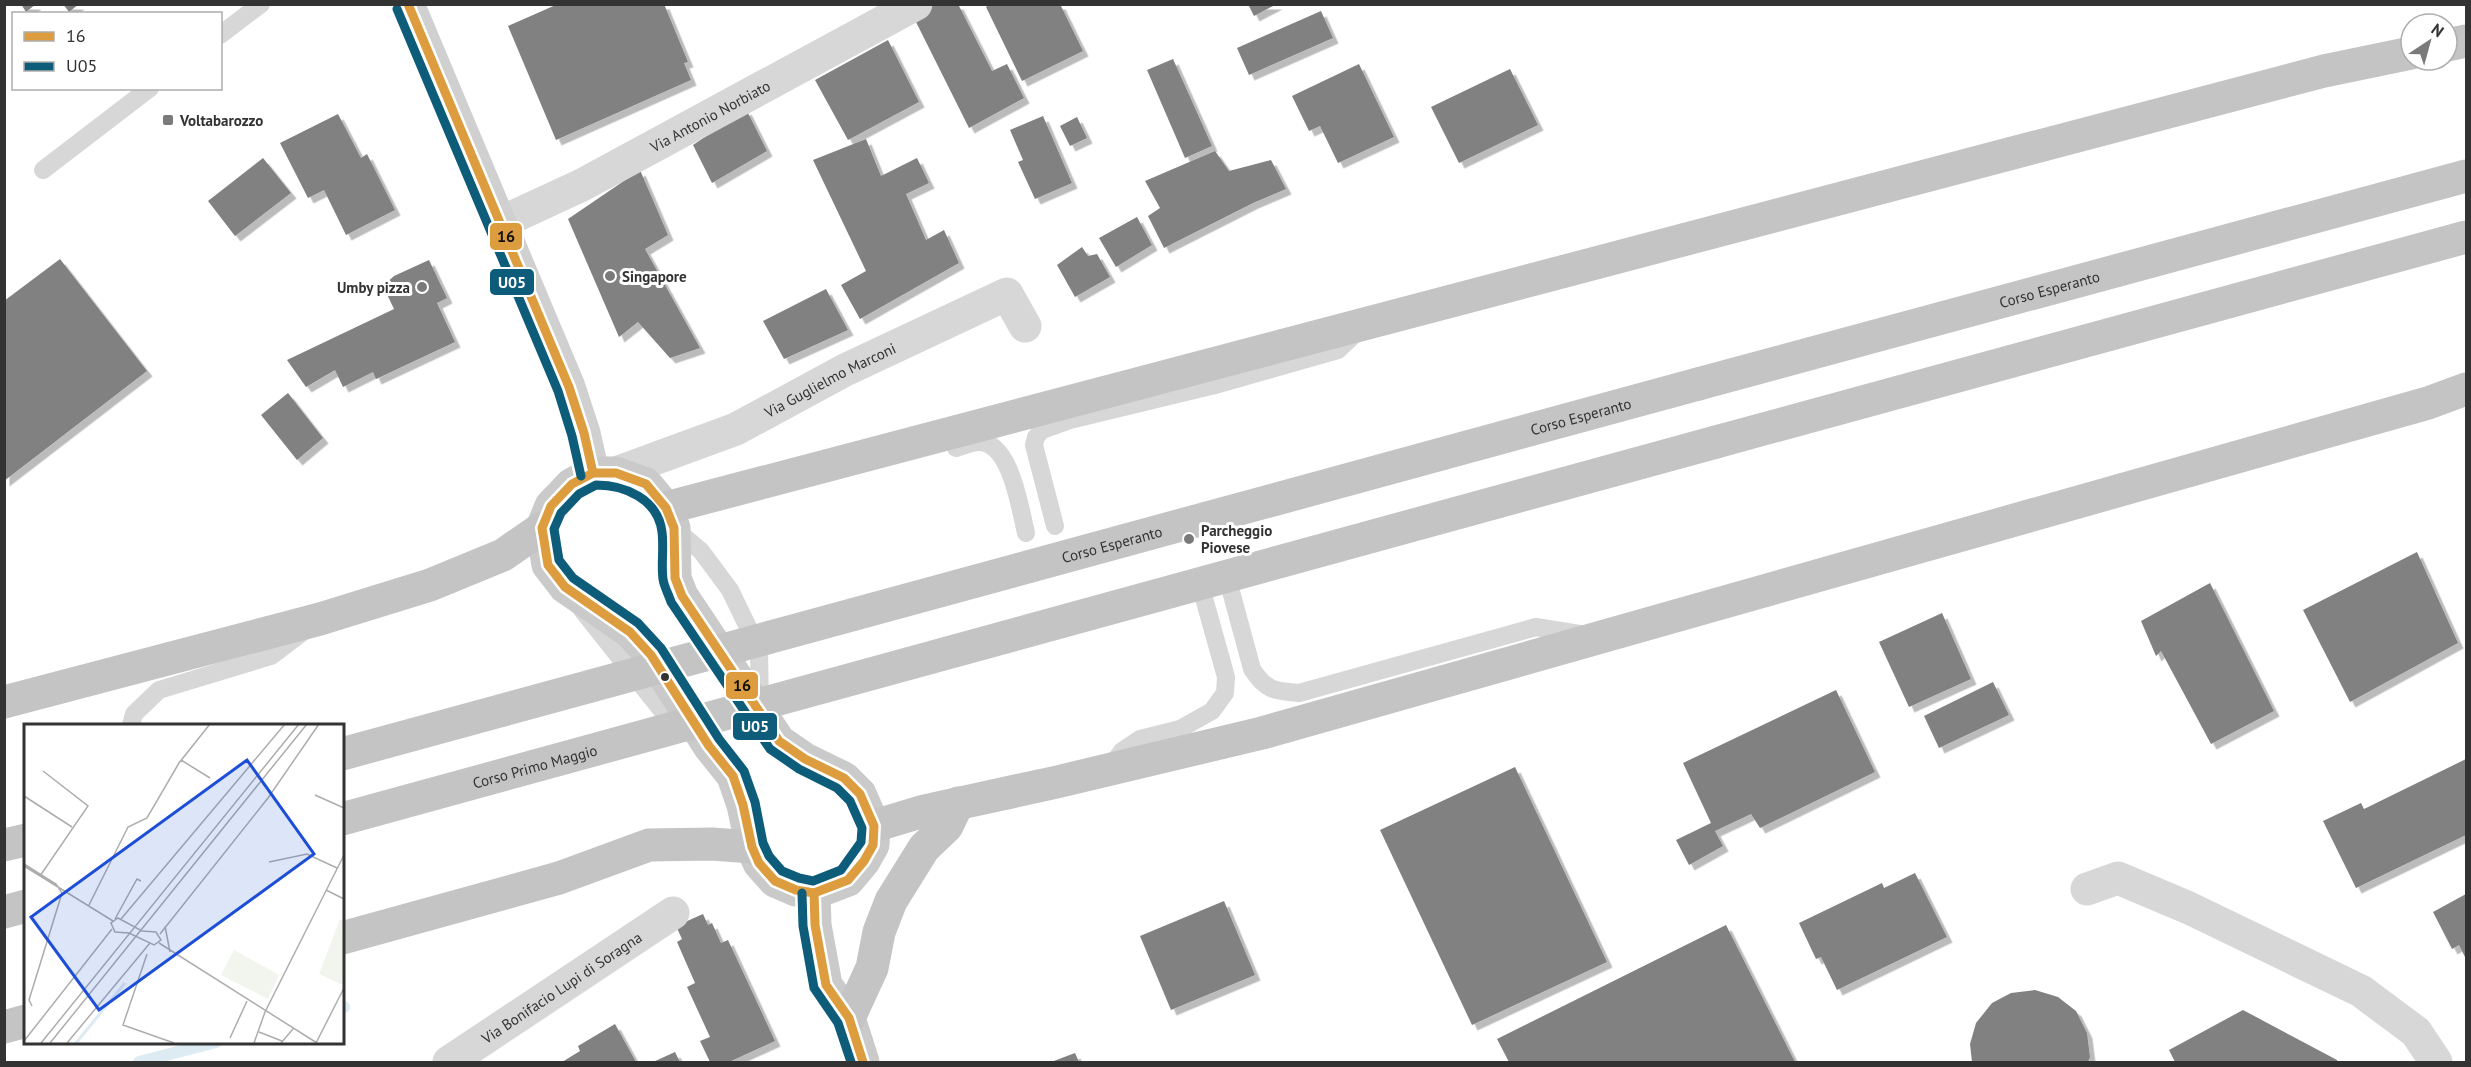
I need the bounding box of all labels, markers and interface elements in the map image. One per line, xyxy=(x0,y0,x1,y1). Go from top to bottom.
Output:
legend xyxy=(12,12,222,90)
north arrow xyxy=(2399,12,2459,72)
text: N xyxy=(2428,19,2448,41)
text: 16 xyxy=(66,24,86,47)
text: U05 xyxy=(66,54,97,77)
street label: Via Antonio Norbiato xyxy=(646,75,773,156)
place label: Voltabarozzo xyxy=(179,111,263,130)
marker: Voltabarozzo xyxy=(161,113,175,127)
line badge: 16 xyxy=(489,222,523,251)
text: 16 xyxy=(497,226,515,246)
street label: Corso Esperanto xyxy=(1997,266,2102,312)
place label: Singapore xyxy=(622,267,687,286)
line badge: U05 xyxy=(489,268,535,296)
marker: Singapore xyxy=(603,269,617,283)
text: U05 xyxy=(498,272,526,292)
place label: Umby pizza xyxy=(337,278,410,297)
marker: Umby pizza xyxy=(415,280,429,294)
street label: Via Guglielmo Marconi xyxy=(760,338,899,422)
street label: Corso Esperanto xyxy=(1528,393,1633,439)
street label: Corso Esperanto xyxy=(1059,521,1164,567)
place label: Parcheggio Piovese xyxy=(1201,521,1272,557)
marker: Parcheggio Piovese xyxy=(1182,532,1196,546)
unlabelled marker xyxy=(659,671,671,683)
line badge: 16 xyxy=(725,671,759,700)
text: 16 xyxy=(733,675,751,695)
line badge: U05 xyxy=(732,712,778,741)
text: U05 xyxy=(741,716,769,736)
inset map xyxy=(24,724,344,1043)
street label: Corso Primo Maggio xyxy=(470,740,599,792)
street label: Via Bonifacio Lupi di Soragna xyxy=(477,927,645,1048)

